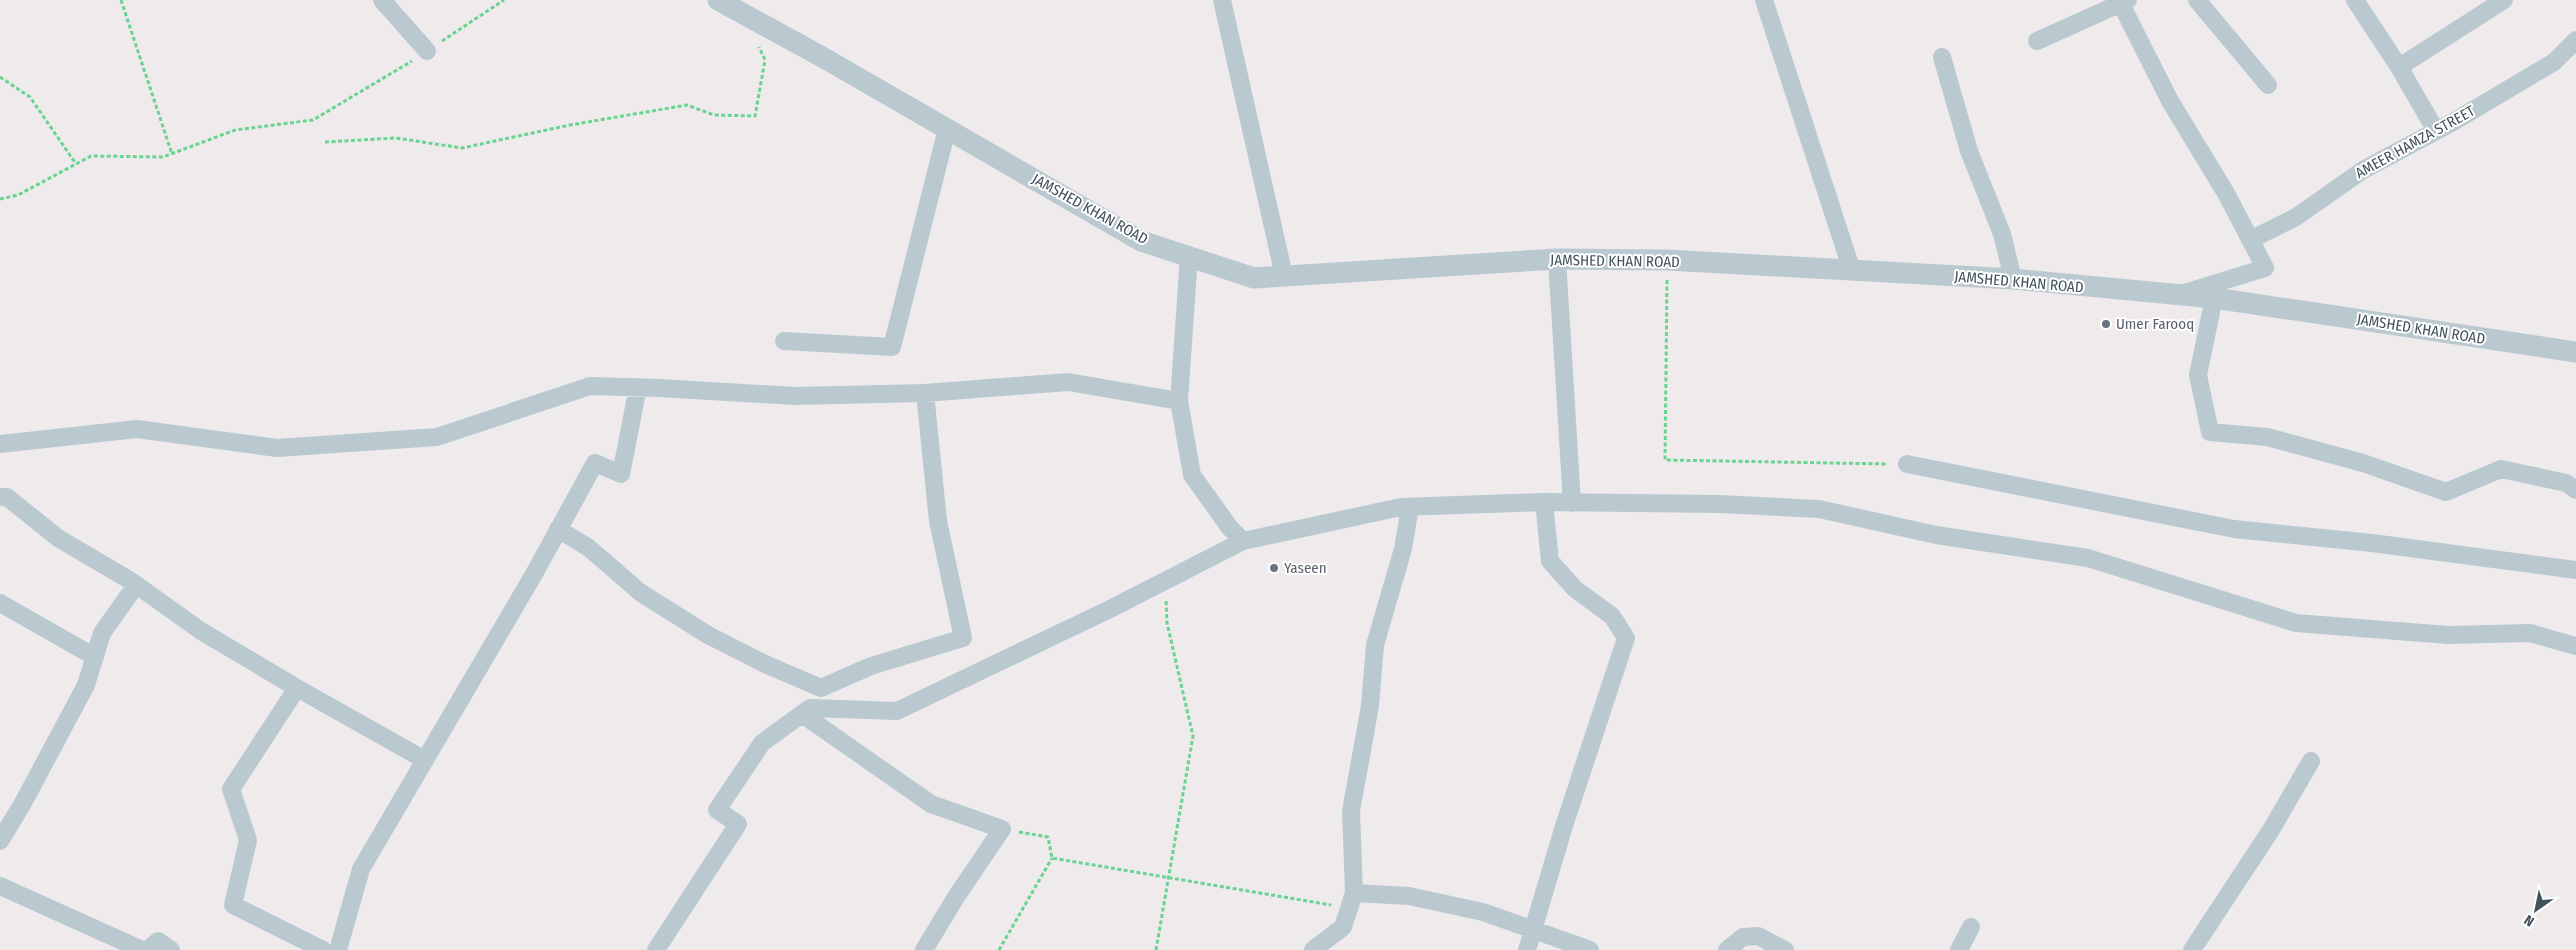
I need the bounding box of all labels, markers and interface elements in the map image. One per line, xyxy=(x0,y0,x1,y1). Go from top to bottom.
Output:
street label: AMEER HAMZA STREET xyxy=(2352,102,2478,182)
street label: JAMSHED KHAN ROAD xyxy=(1029,170,1151,248)
street label: JAMSHED KHAN ROAD xyxy=(1550,251,1680,271)
street label: JAMSHED KHAN ROAD xyxy=(1954,267,2084,297)
street label: JAMSHED KHAN ROAD xyxy=(2356,310,2486,348)
place label: Umer Farooq xyxy=(2116,315,2194,333)
marker: Umer Farooq xyxy=(2100,318,2112,330)
place label: Yaseen xyxy=(1284,559,1327,577)
marker: Yaseen xyxy=(1268,562,1280,574)
north arrow xyxy=(2511,885,2561,935)
text: N xyxy=(2521,911,2537,930)

